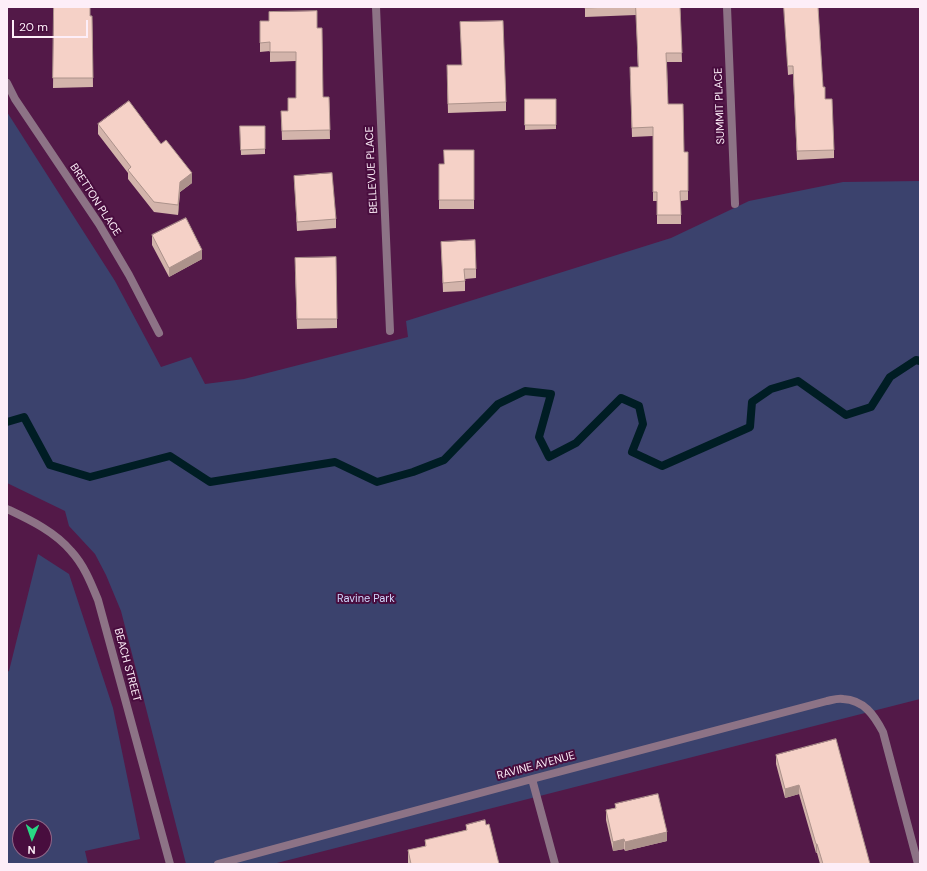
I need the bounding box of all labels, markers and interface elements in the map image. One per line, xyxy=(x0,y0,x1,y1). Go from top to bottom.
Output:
scale bar xyxy=(14,12,90,38)
text: 20 m xyxy=(19,19,48,35)
street label: SUMMIT PLACE xyxy=(712,67,728,145)
street label: BELLEVUE PLACE xyxy=(363,126,381,214)
street label: BRETTON PLACE xyxy=(67,161,123,239)
park label: Ravine Park xyxy=(337,592,395,606)
street label: BEACH STREET xyxy=(111,627,143,703)
street label: RAVINE AVENUE xyxy=(496,749,576,783)
north arrow xyxy=(12,819,52,859)
text: N xyxy=(27,843,36,857)

